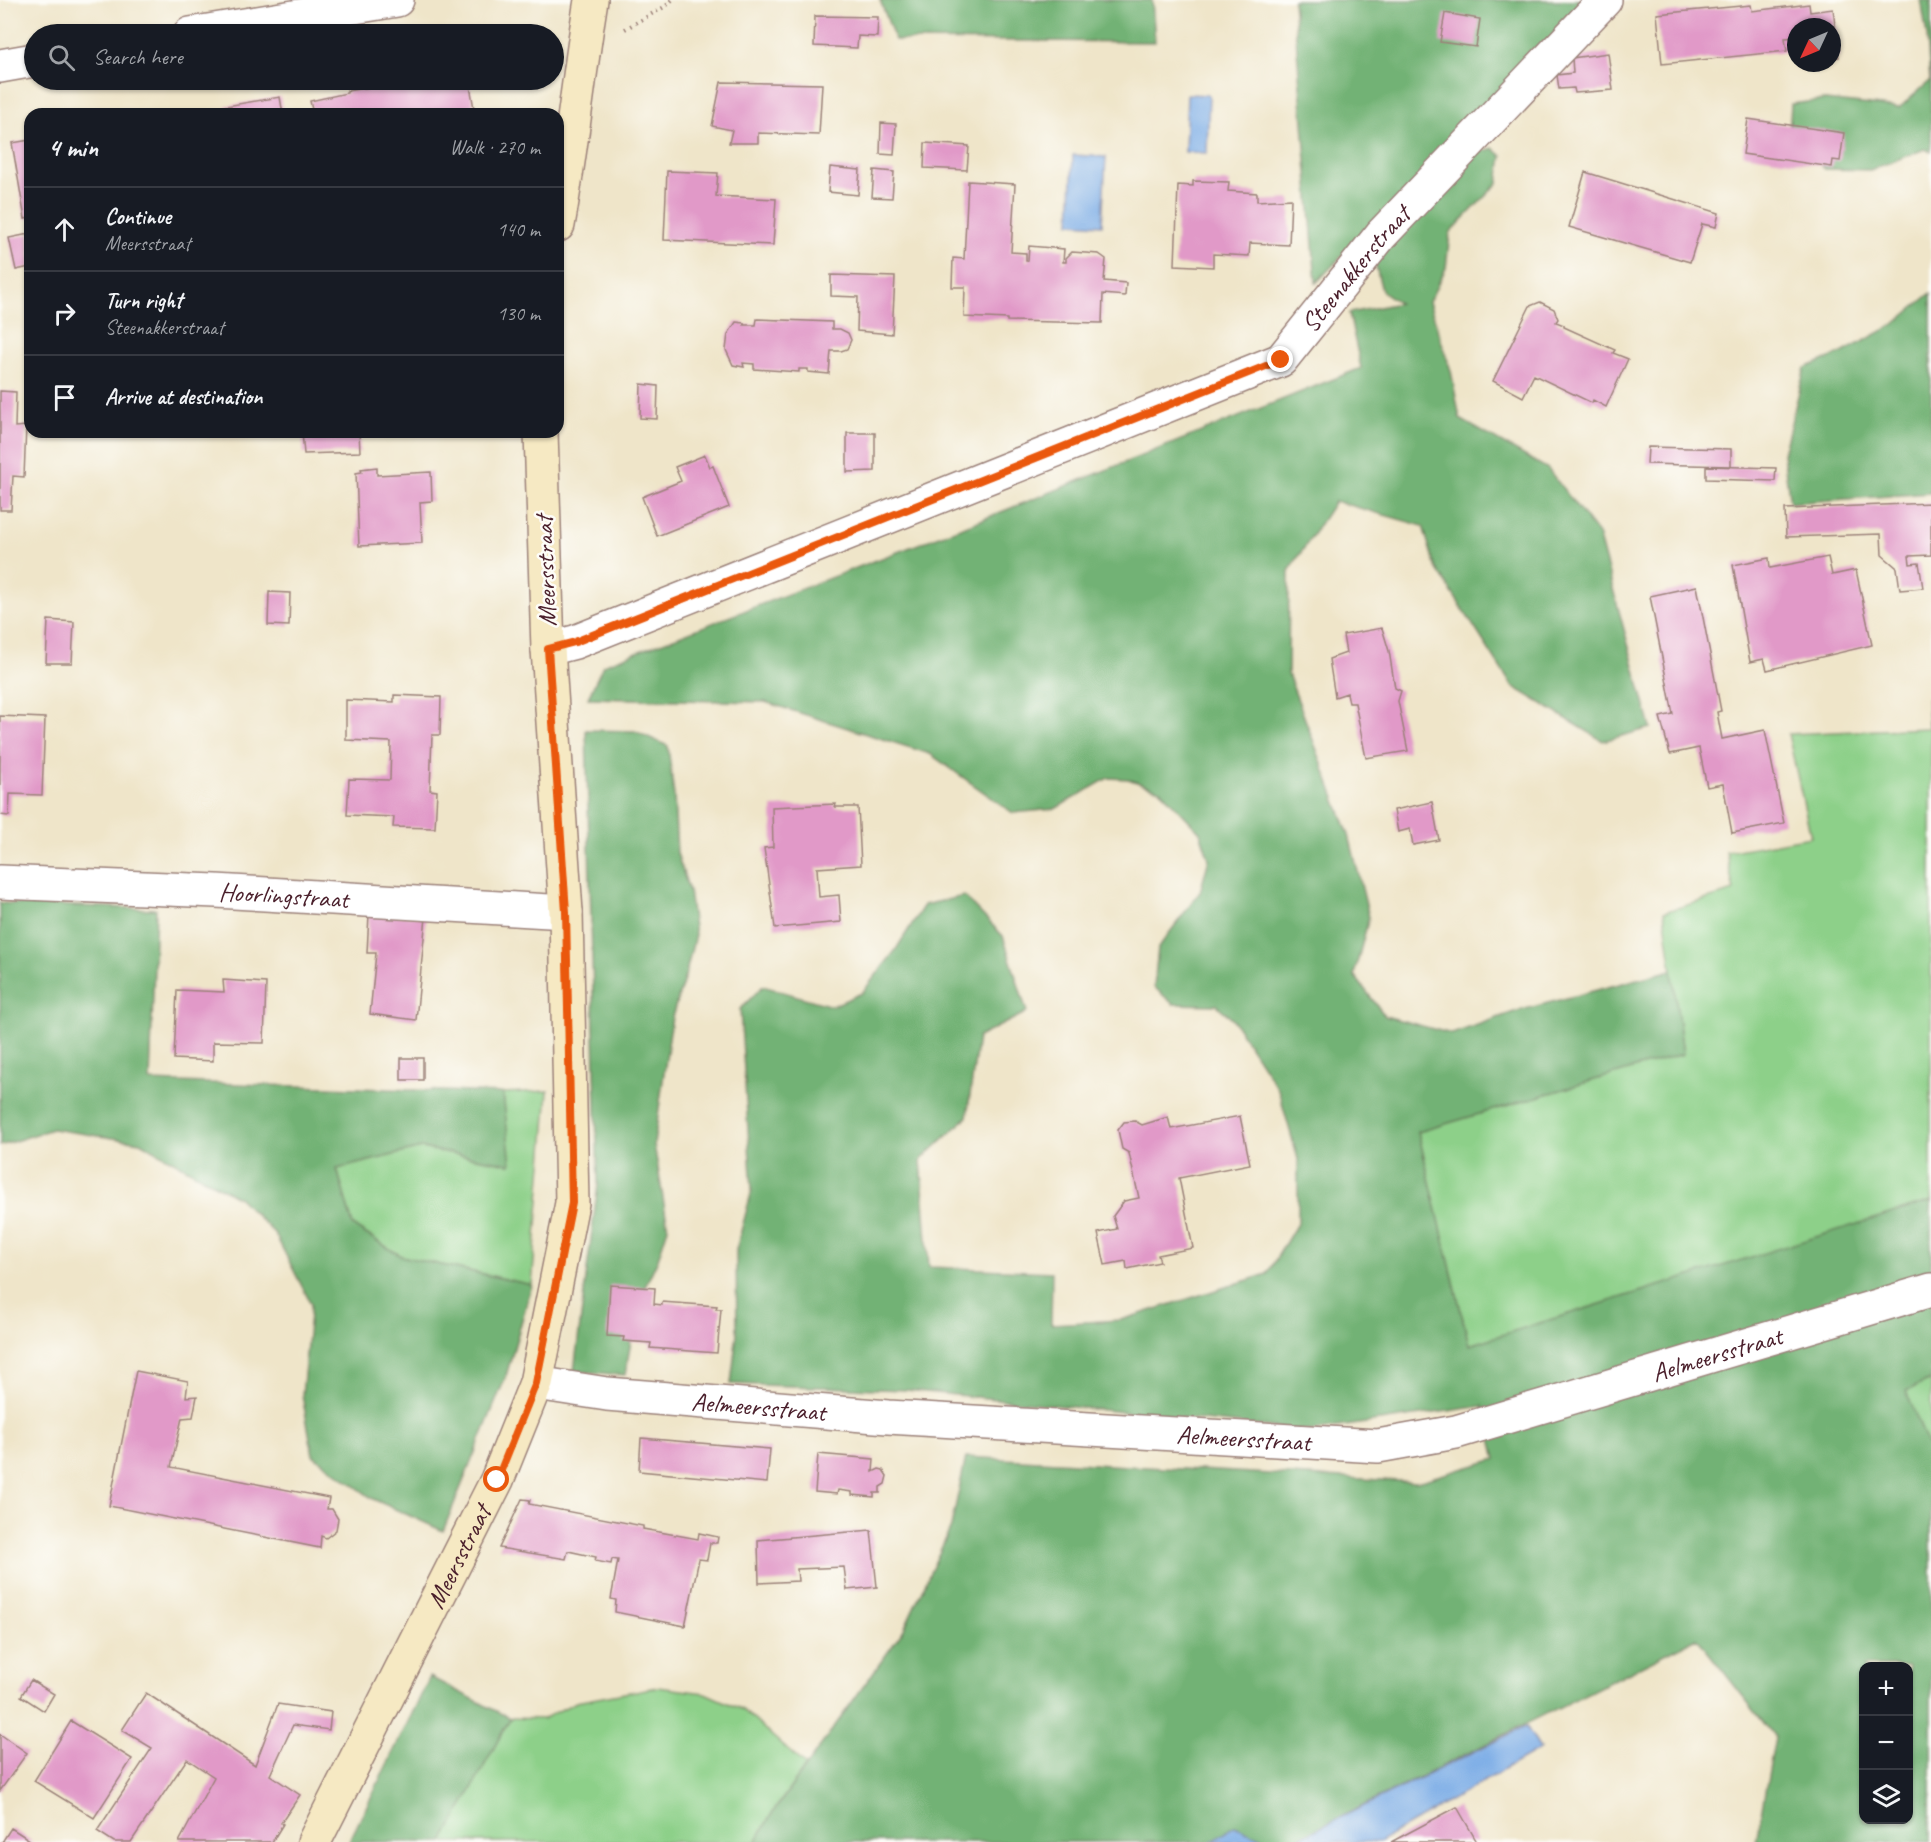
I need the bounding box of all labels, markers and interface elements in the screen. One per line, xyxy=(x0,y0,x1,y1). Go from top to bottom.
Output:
north arrow xyxy=(1787,18,1841,72)
search box xyxy=(24,24,564,90)
icon: search xyxy=(45,41,78,74)
text: Search here xyxy=(93,43,183,71)
text: 4 min xyxy=(48,131,98,164)
text: Walk · 270 m xyxy=(450,135,540,160)
street label: Steenakkerstraat xyxy=(1294,196,1420,339)
text: Continue xyxy=(105,203,171,231)
icon: ahead xyxy=(48,213,81,246)
text: 140 m xyxy=(497,217,540,242)
text: Meersstraat xyxy=(105,231,191,256)
text: Turn right xyxy=(105,287,182,315)
icon: right xyxy=(48,297,81,330)
text: 130 m xyxy=(497,301,540,326)
text: Steenakkerstraat xyxy=(105,315,224,340)
route end xyxy=(1267,346,1293,372)
icon: arrive xyxy=(48,381,81,414)
text: Arrive at destination xyxy=(105,383,262,411)
street label: Meersstraat xyxy=(527,511,564,627)
street label: Hoorlingstraat xyxy=(218,875,352,916)
street label: Aelmeersstraat xyxy=(1648,1319,1788,1390)
street label: Aelmeersstraat xyxy=(690,1385,829,1429)
street label: Aelmeersstraat xyxy=(1176,1418,1314,1459)
route start xyxy=(483,1466,509,1492)
street label: Meersstraat xyxy=(419,1496,500,1614)
map controls xyxy=(1859,1662,1913,1824)
button: + xyxy=(1859,1662,1913,1716)
button: − xyxy=(1859,1716,1913,1770)
button: layers xyxy=(1859,1770,1913,1824)

